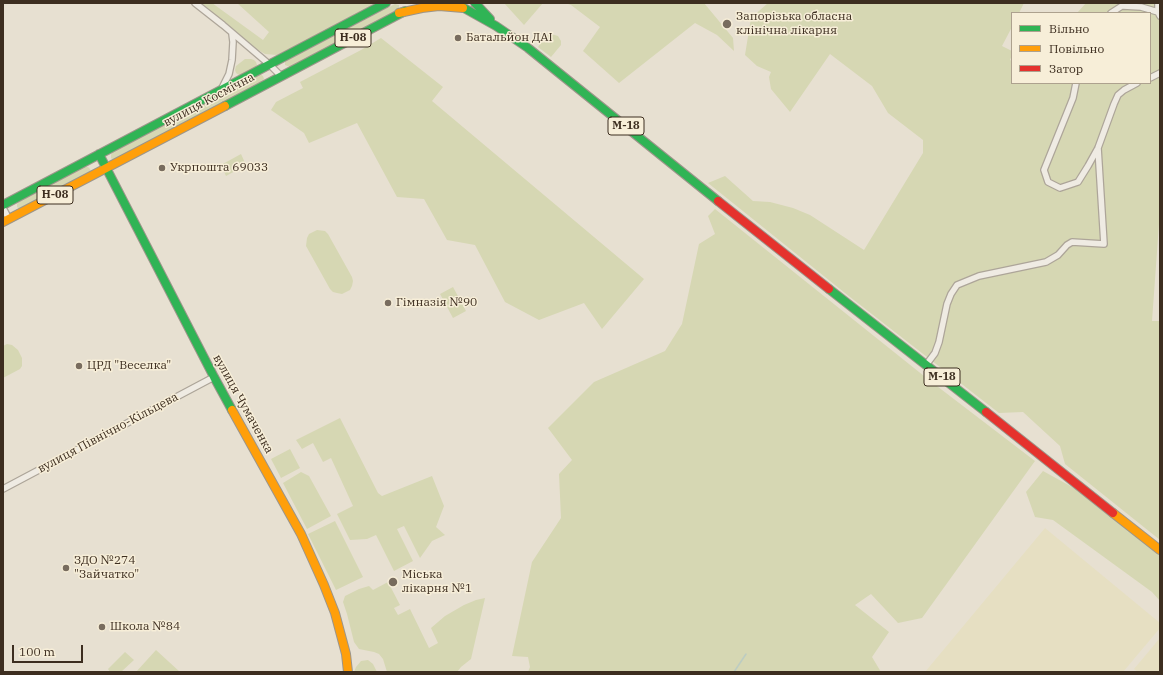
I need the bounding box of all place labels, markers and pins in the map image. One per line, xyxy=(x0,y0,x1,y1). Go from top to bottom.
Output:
place label: Запорізька обласна клінічна лікарня xyxy=(736,10,852,38)
marker: Запорізька обласна клінічна лікарня xyxy=(721,18,733,30)
place label: Батальйон ДАI xyxy=(466,31,553,45)
marker: Батальйон ДАI xyxy=(453,33,463,43)
place label: Укрпошта 69033 xyxy=(170,161,268,175)
marker: Укрпошта 69033 xyxy=(157,163,167,173)
place label: Гімназія №90 xyxy=(396,296,477,310)
marker: Гімназія №90 xyxy=(383,298,393,308)
place label: ЦРД "Веселка" xyxy=(87,359,171,373)
marker: ЦРД "Веселка" xyxy=(74,361,84,371)
place label: ЗДО №274 "Зайчатко" xyxy=(74,554,139,582)
marker: ЗДО №274 "Зайчатко" xyxy=(61,563,71,573)
place label: Міська лікарня №1 xyxy=(402,568,472,596)
marker: Міська лікарня №1 xyxy=(387,576,399,588)
place label: Школа №84 xyxy=(110,620,180,634)
marker: Школа №84 xyxy=(97,622,107,632)

